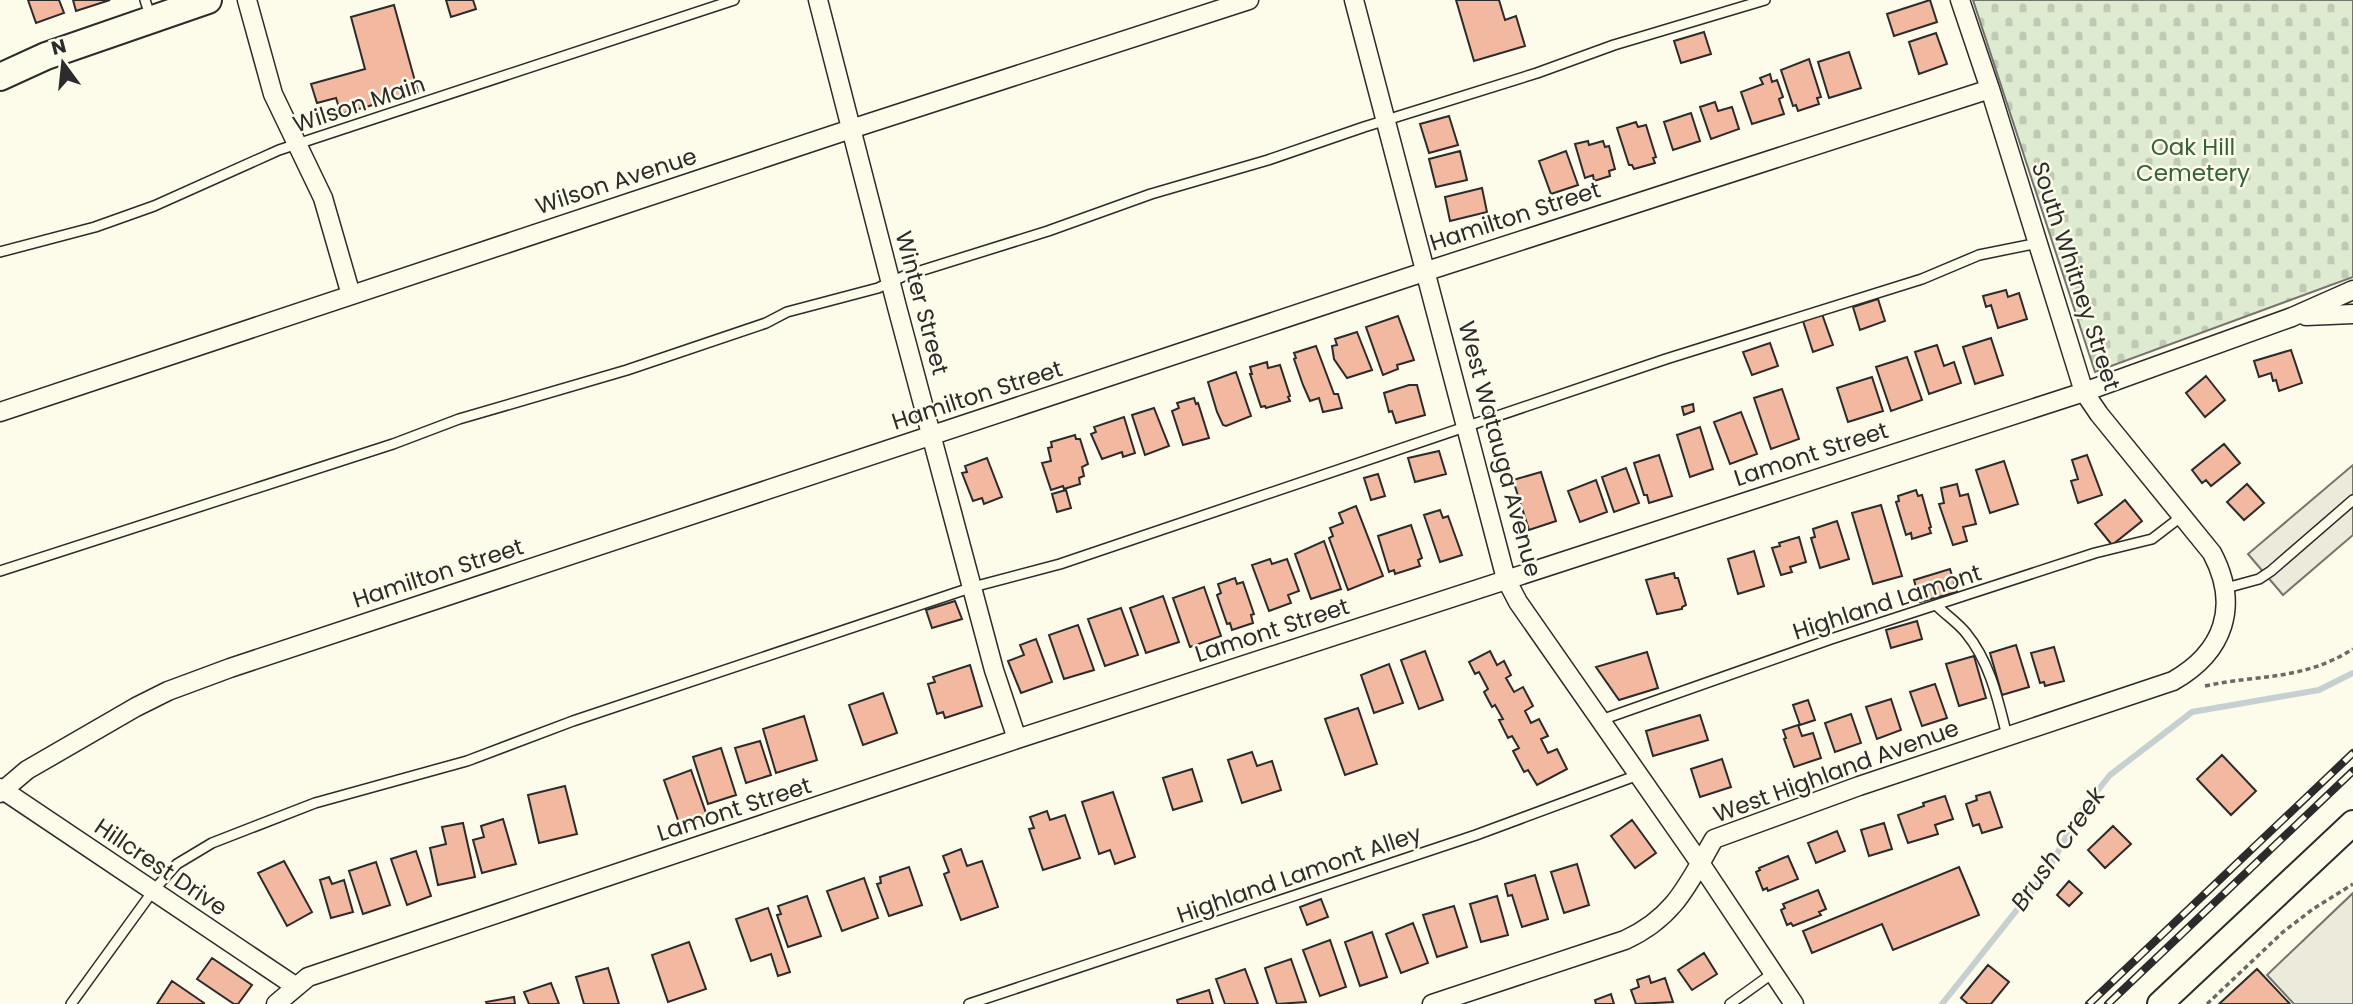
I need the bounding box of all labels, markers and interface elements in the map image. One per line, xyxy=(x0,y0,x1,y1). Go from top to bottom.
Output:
north arrow xyxy=(28,28,98,98)
text: N xyxy=(48,32,69,62)
street label: Wilson Main xyxy=(289,68,429,140)
park label: Oak Hill Cemetery xyxy=(2136,131,2250,189)
street label: Wilson Avenue xyxy=(531,140,701,222)
street label: South Whitney Street xyxy=(2024,158,2128,394)
street label: Hamilton Street xyxy=(1426,173,1604,259)
street label: Winter Street xyxy=(887,228,957,378)
street label: West Watauga Avenue xyxy=(1450,318,1550,580)
street label: Hamilton Street xyxy=(888,352,1066,438)
street label: Lamont Street xyxy=(1730,414,1892,494)
street label: Hamilton Street xyxy=(349,530,527,616)
street label: Highland Lamont xyxy=(1789,556,1985,648)
street label: Lamont Street xyxy=(1191,590,1353,670)
street label: West Highland Avenue xyxy=(1709,712,1963,830)
street label: Lamont Street xyxy=(653,769,815,849)
water label: Brush Creek xyxy=(2003,779,2113,917)
street label: Hillcrest Drive xyxy=(88,811,234,923)
street label: Highland Lamont Alley xyxy=(1172,817,1426,931)

